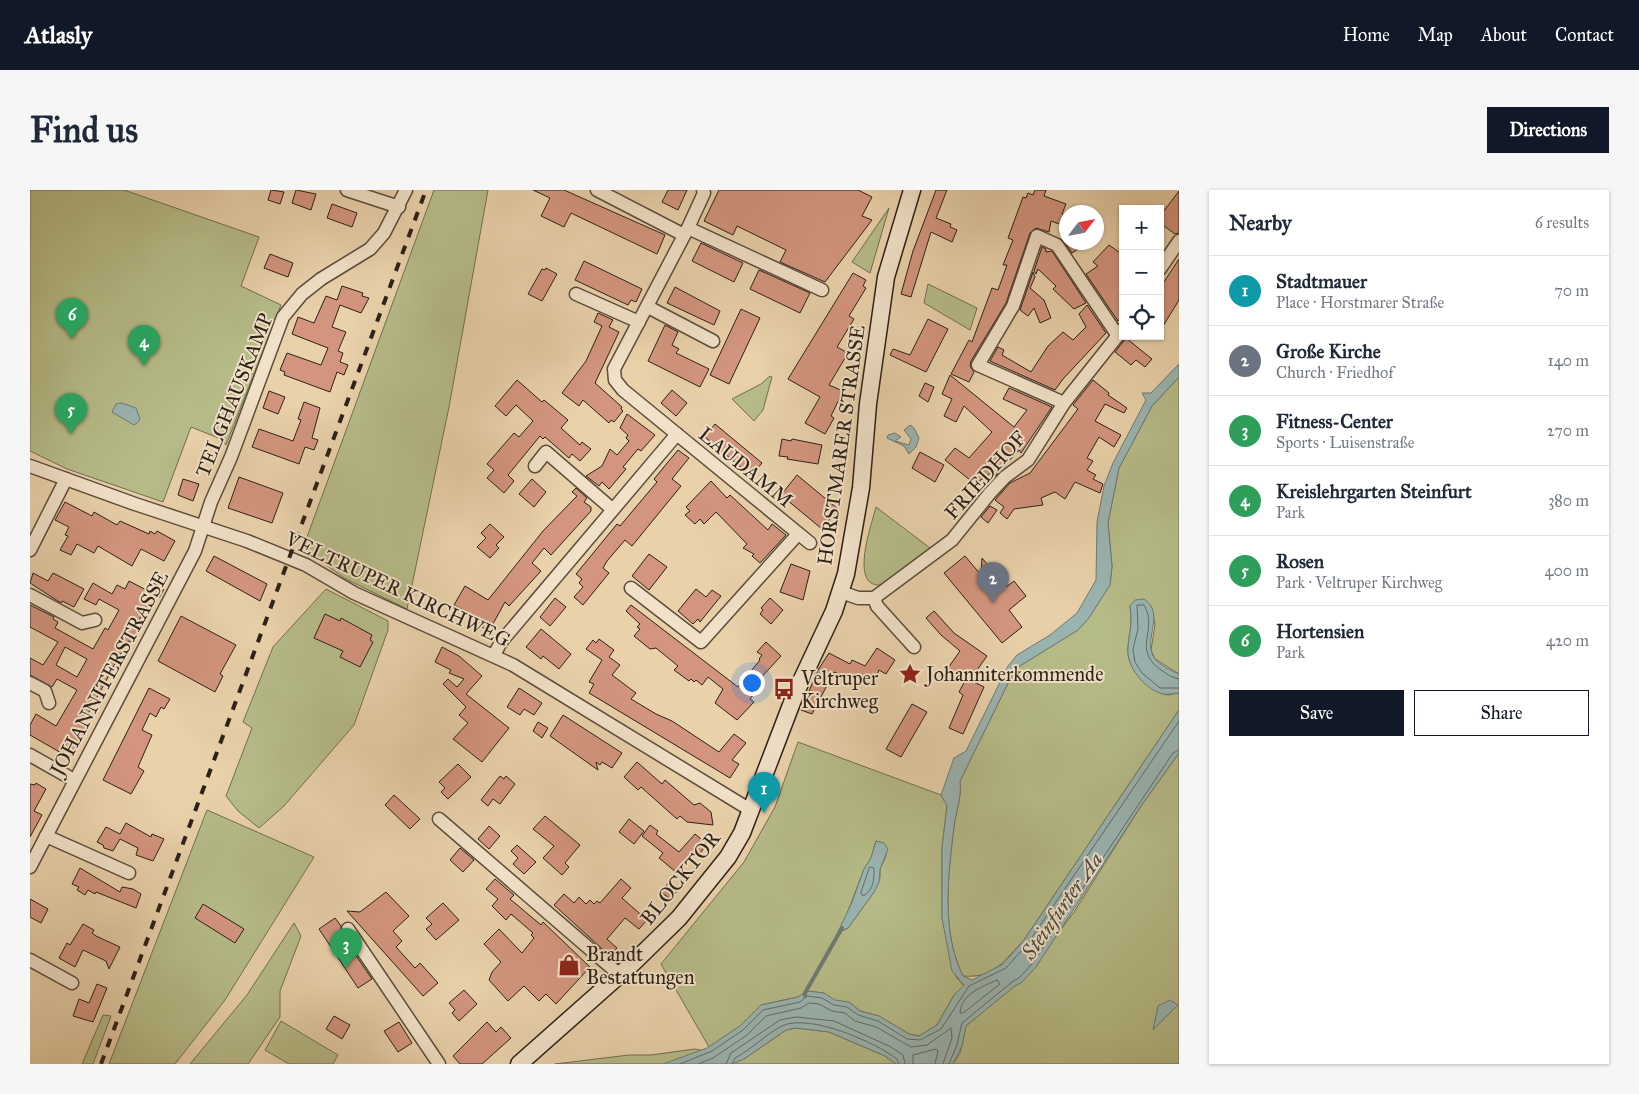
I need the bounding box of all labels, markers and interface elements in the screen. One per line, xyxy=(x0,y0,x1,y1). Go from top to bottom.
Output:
text: Atlasly xyxy=(25,20,92,50)
text: Home xyxy=(1343,24,1390,46)
text: Map xyxy=(1418,24,1453,46)
text: About xyxy=(1481,24,1527,46)
text: Contact xyxy=(1555,24,1614,46)
button: Directions xyxy=(1487,107,1609,153)
text: Find us xyxy=(30,109,138,152)
north arrow xyxy=(1059,205,1104,250)
map controls xyxy=(1119,205,1164,340)
button: + xyxy=(1119,205,1164,250)
text: Nearby xyxy=(1229,210,1292,236)
text: 6 results xyxy=(1535,213,1589,232)
button: − xyxy=(1119,250,1164,295)
text: Stadtmauer xyxy=(1276,270,1367,293)
text: 1 xyxy=(1242,281,1248,300)
text: 70 m xyxy=(1554,281,1589,300)
text: Place · Horstmarer Straße xyxy=(1276,293,1444,312)
button: locate xyxy=(1119,295,1164,340)
pin: 6 xyxy=(56,298,88,339)
street label: TELGHAUSKAMP xyxy=(190,310,278,480)
street label: HORSTMARER STRASSE xyxy=(812,323,870,567)
pin: 4 xyxy=(128,325,160,366)
text: Große Kirche xyxy=(1276,340,1381,363)
text: 2 xyxy=(1241,351,1249,370)
text: 140 m xyxy=(1548,351,1589,370)
text: Church · Friedhof xyxy=(1276,363,1394,382)
pin: 5 xyxy=(55,393,87,434)
text: Fitness-Center xyxy=(1276,410,1393,433)
text: 3 xyxy=(1242,421,1248,440)
text: 270 m xyxy=(1547,421,1589,440)
street label: LAUDAMM xyxy=(694,422,798,512)
street label: FRIEDHOF xyxy=(939,426,1031,524)
text: Sports · Luisenstraße xyxy=(1276,433,1414,452)
text: Kreislehrgarten Steinfurt xyxy=(1276,480,1472,503)
text: 4 xyxy=(1241,491,1249,510)
text: 380 m xyxy=(1548,491,1589,510)
text: Park xyxy=(1276,503,1305,522)
street label: VELTRUPER KIRCHWEG xyxy=(281,526,514,652)
text: Rosen xyxy=(1276,550,1324,573)
text: 5 xyxy=(1241,561,1249,580)
text: 400 m xyxy=(1545,561,1589,580)
pin: 2 xyxy=(977,562,1009,603)
street label: JOHANNITERSTRASSE xyxy=(44,567,174,782)
text: Park · Veltruper Kirchweg xyxy=(1276,573,1442,592)
text: Hortensien xyxy=(1276,620,1364,643)
text: 6 xyxy=(1241,631,1249,650)
text: 420 m xyxy=(1546,631,1589,650)
text: Park xyxy=(1276,643,1305,662)
place icon: Johanniterkommende xyxy=(897,661,923,687)
place label: Johanniterkommende xyxy=(924,662,1103,687)
place label: Veltruper Kirchweg xyxy=(800,666,879,714)
your location xyxy=(739,670,765,696)
bus stop icon: Veltruper Kirchweg xyxy=(771,676,797,702)
button: Save xyxy=(1229,690,1404,736)
button: Share xyxy=(1414,690,1589,736)
pin: 1 xyxy=(748,772,780,813)
street label: BLOCKTOR xyxy=(635,826,726,930)
water label: Steinfurter Aa xyxy=(1015,847,1108,965)
pin: 3 xyxy=(330,928,362,969)
place label: Brandt Bestattungen xyxy=(586,942,695,990)
shop icon: Brandt Bestattungen xyxy=(556,952,582,978)

